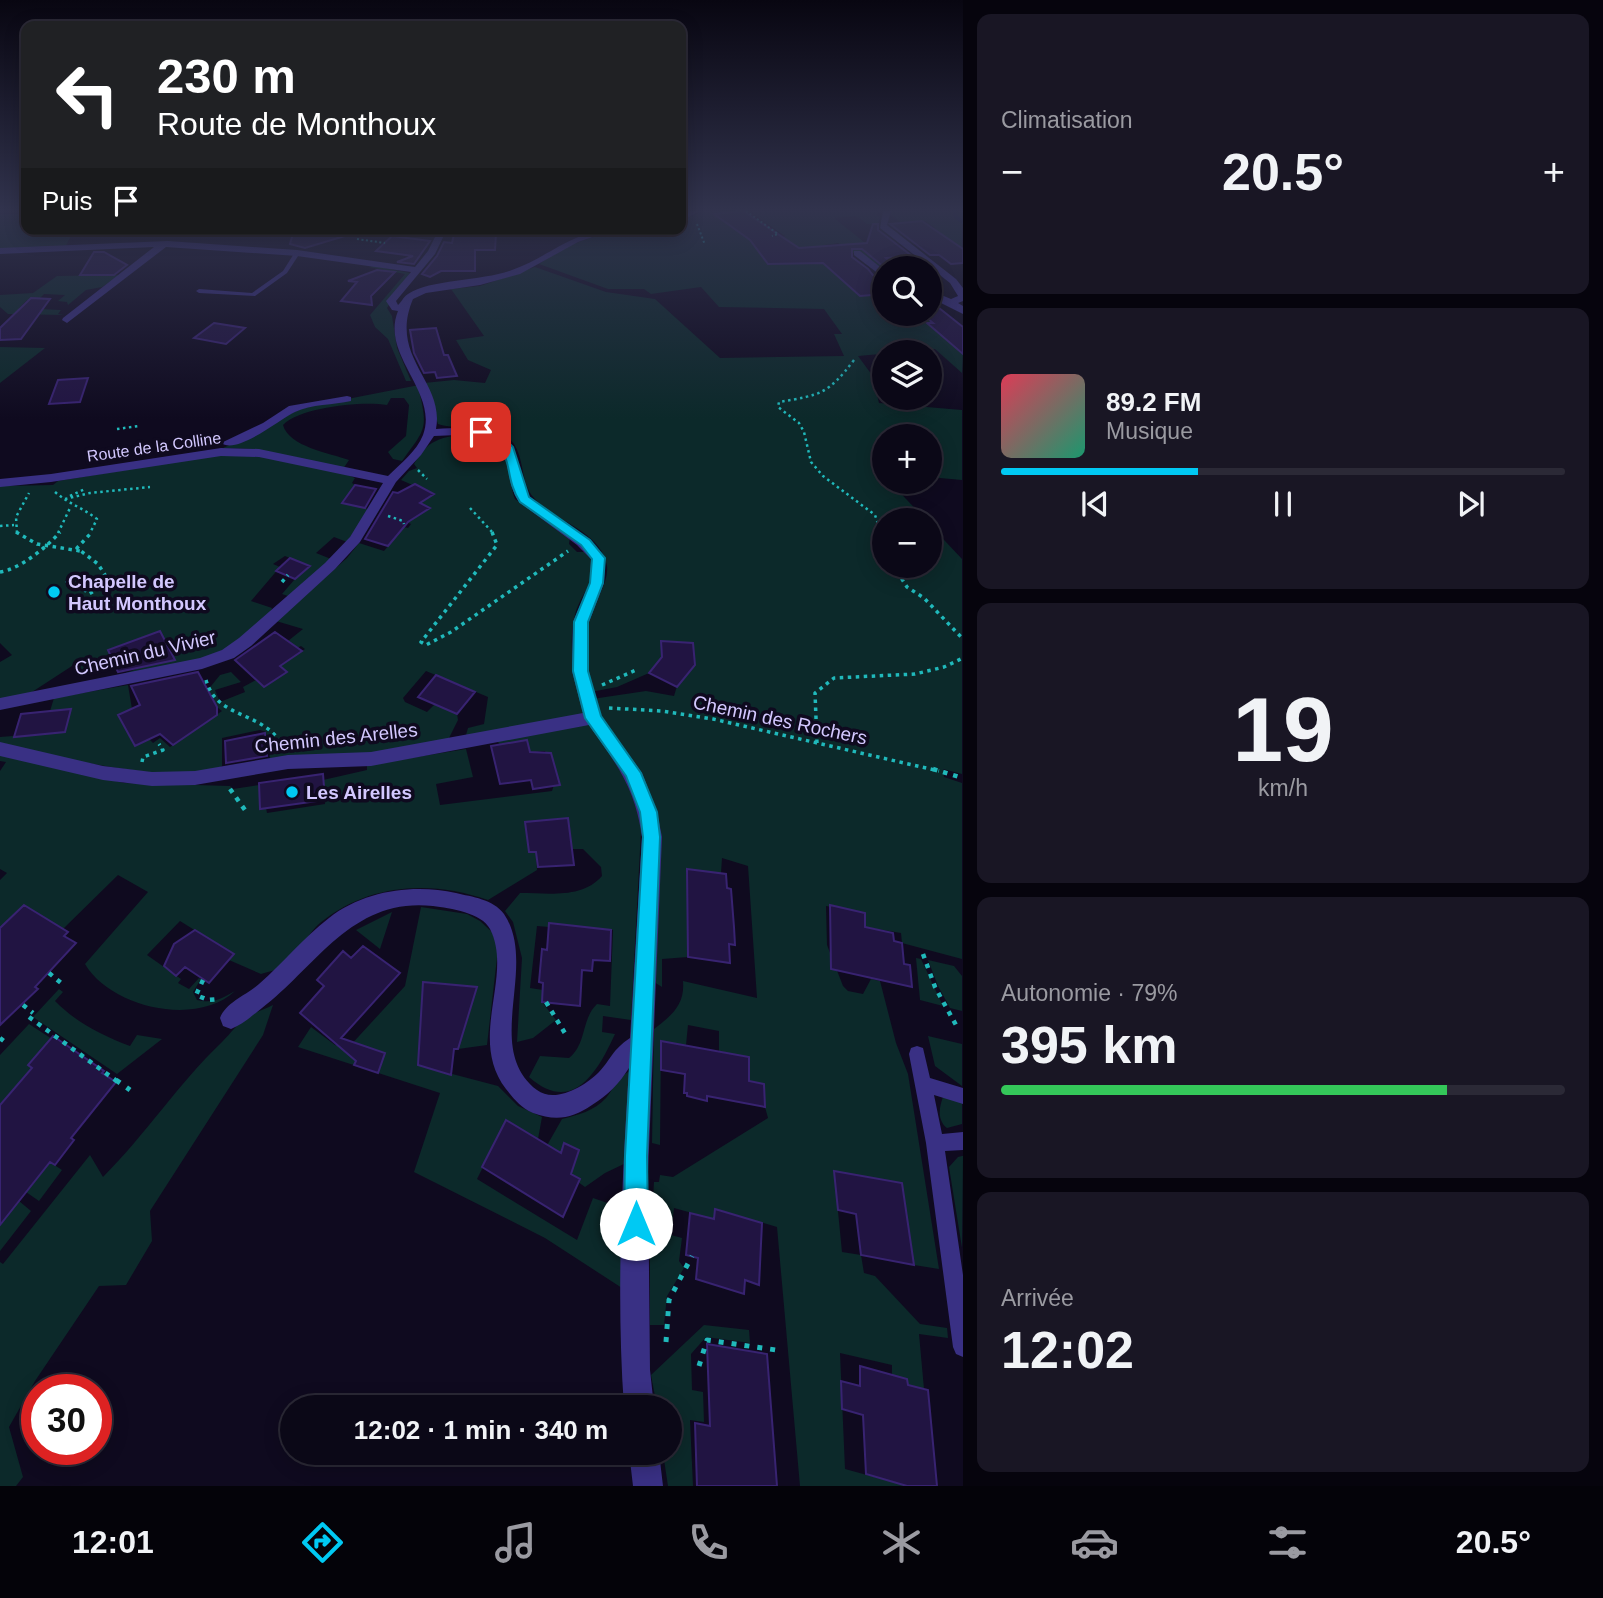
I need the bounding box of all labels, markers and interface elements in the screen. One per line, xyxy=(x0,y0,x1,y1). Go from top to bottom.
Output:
icon: left xyxy=(42,49,133,140)
text: 230 m xyxy=(157,49,296,103)
text: Route de Monthoux xyxy=(157,106,436,142)
text: Climatisation xyxy=(1001,107,1133,133)
text: 20.5° xyxy=(1222,143,1344,201)
text: − xyxy=(1001,151,1023,193)
text: + xyxy=(1543,151,1565,193)
icon: arrive xyxy=(107,182,145,220)
text: Puis xyxy=(42,186,93,216)
map controls xyxy=(872,256,942,578)
button: search xyxy=(872,256,942,326)
button: layers xyxy=(872,340,942,410)
text: 89.2 FM xyxy=(1106,387,1201,417)
pin xyxy=(451,402,511,462)
icon: arrive xyxy=(462,413,500,451)
text: Musique xyxy=(1106,418,1193,444)
button: + xyxy=(872,424,942,494)
street label: Route de la Colline xyxy=(86,429,222,465)
icon: previous xyxy=(1076,485,1114,523)
icon: pause xyxy=(1264,485,1302,523)
icon: next xyxy=(1452,485,1490,523)
button: − xyxy=(872,508,942,578)
place label: Chapelle de Haut Monthoux xyxy=(68,571,207,614)
marker: Chapelle de Haut Monthoux xyxy=(46,584,62,600)
street label: Chemin du Vivier xyxy=(72,626,218,679)
text: 19 xyxy=(1232,679,1334,780)
street label: Chemin des Rochers xyxy=(691,691,869,749)
street label: Chemin des Arelles xyxy=(253,719,419,757)
text: km/h xyxy=(1258,775,1308,801)
place label: Les Airelles xyxy=(306,782,412,803)
marker: Les Airelles xyxy=(284,784,300,800)
text: Autonomie · 79% xyxy=(1001,980,1177,1006)
text: 395 km xyxy=(1001,1016,1177,1074)
position arrow xyxy=(599,1187,673,1261)
text: Arrivée xyxy=(1001,1285,1074,1311)
text: 12:02 xyxy=(1001,1321,1134,1379)
speed limit sign: 30 xyxy=(21,1374,112,1465)
text: 12:02 · 1 min · 340 m xyxy=(354,1415,608,1445)
icon: directions xyxy=(298,1518,347,1567)
icon: music xyxy=(491,1518,540,1567)
icon: phone xyxy=(684,1518,733,1567)
icon: climate xyxy=(877,1518,926,1567)
icon: car xyxy=(1070,1518,1119,1567)
icon: filters xyxy=(1263,1518,1312,1567)
text: 12:01 xyxy=(72,1524,154,1560)
text: 20.5° xyxy=(1456,1524,1531,1560)

